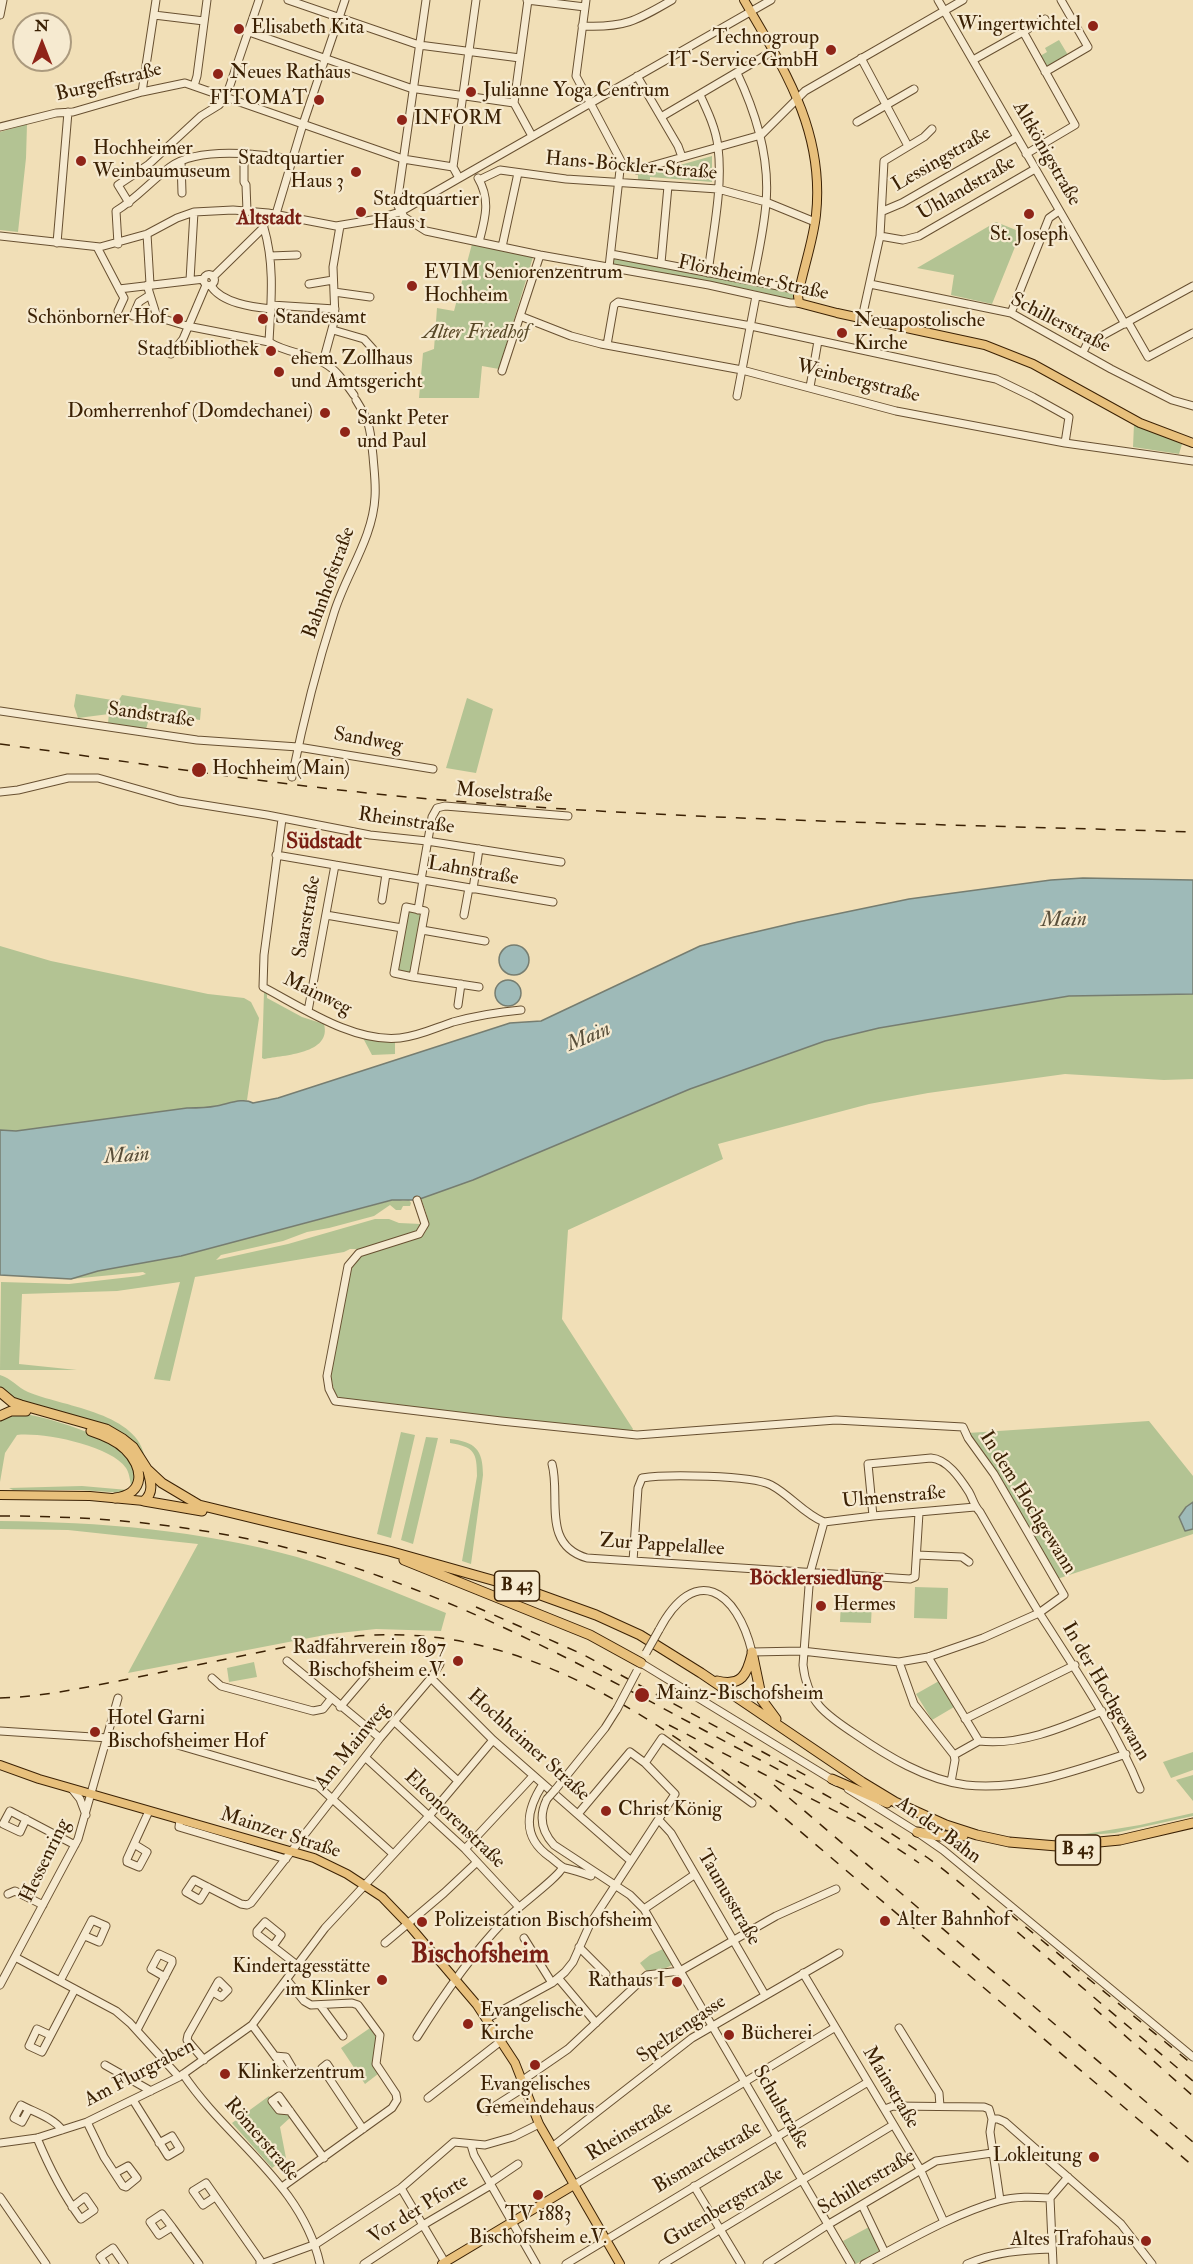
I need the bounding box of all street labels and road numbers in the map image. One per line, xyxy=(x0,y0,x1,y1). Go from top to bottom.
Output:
street label: Burgeffstraße xyxy=(53,58,165,108)
street label: Altkönigstraße xyxy=(1006,97,1086,211)
street label: Lessingstraße xyxy=(888,122,996,198)
street label: Hans-Böckler-Straße xyxy=(544,148,718,186)
street label: Uhlandstraße xyxy=(914,151,1020,227)
street label: Flörsheimer Straße xyxy=(675,251,831,307)
street label: Schillerstraße xyxy=(1006,289,1114,359)
street label: Weinbergstraße xyxy=(794,355,922,409)
street label: Bahnhofstraße xyxy=(299,524,361,642)
street label: Sandstraße xyxy=(106,698,196,734)
street label: Sandweg xyxy=(332,723,404,759)
street label: Moselstraße xyxy=(455,779,553,809)
street label: Rheinstraße xyxy=(356,803,456,841)
street label: Lahnstraße xyxy=(426,852,520,892)
street label: Saarstraße xyxy=(289,874,327,960)
street label: Mainweg xyxy=(279,968,355,1022)
street label: In dem Hochgewann xyxy=(973,1427,1081,1579)
street label: Ulmenstraße xyxy=(841,1482,947,1514)
street label: Zur Pappelallee xyxy=(599,1530,725,1562)
road number: B 43 xyxy=(494,1571,540,1601)
street label: In der Hochgewann xyxy=(1056,1618,1154,1766)
street label: Hochheimer Straße xyxy=(462,1685,594,1807)
street label: Am Mainweg xyxy=(310,1698,396,1796)
street label: Eleonorenstraße xyxy=(398,1766,510,1874)
street label: An der Bahn xyxy=(891,1792,985,1870)
street label: Mainzer Straße xyxy=(217,1803,343,1865)
street label: Hessenring xyxy=(16,1815,76,1907)
road number: B 43 xyxy=(1056,1835,1100,1865)
street label: Taunusstraße xyxy=(691,1846,765,1950)
street label: Spelzengasse xyxy=(633,1991,731,2069)
street label: Am Flurgraben xyxy=(81,2035,199,2113)
street label: Mainstraße xyxy=(856,2043,924,2133)
street label: Schulstraße xyxy=(746,2062,814,2154)
street label: Römerstraße xyxy=(218,2093,304,2187)
street label: Rheinstraße xyxy=(582,2097,678,2167)
street label: Bismarckstraße xyxy=(650,2116,766,2200)
street label: Schillerstraße xyxy=(814,2145,920,2221)
street label: Gutenbergstraße xyxy=(660,2163,788,2253)
street label: Vor der Pforte xyxy=(365,2170,473,2250)

